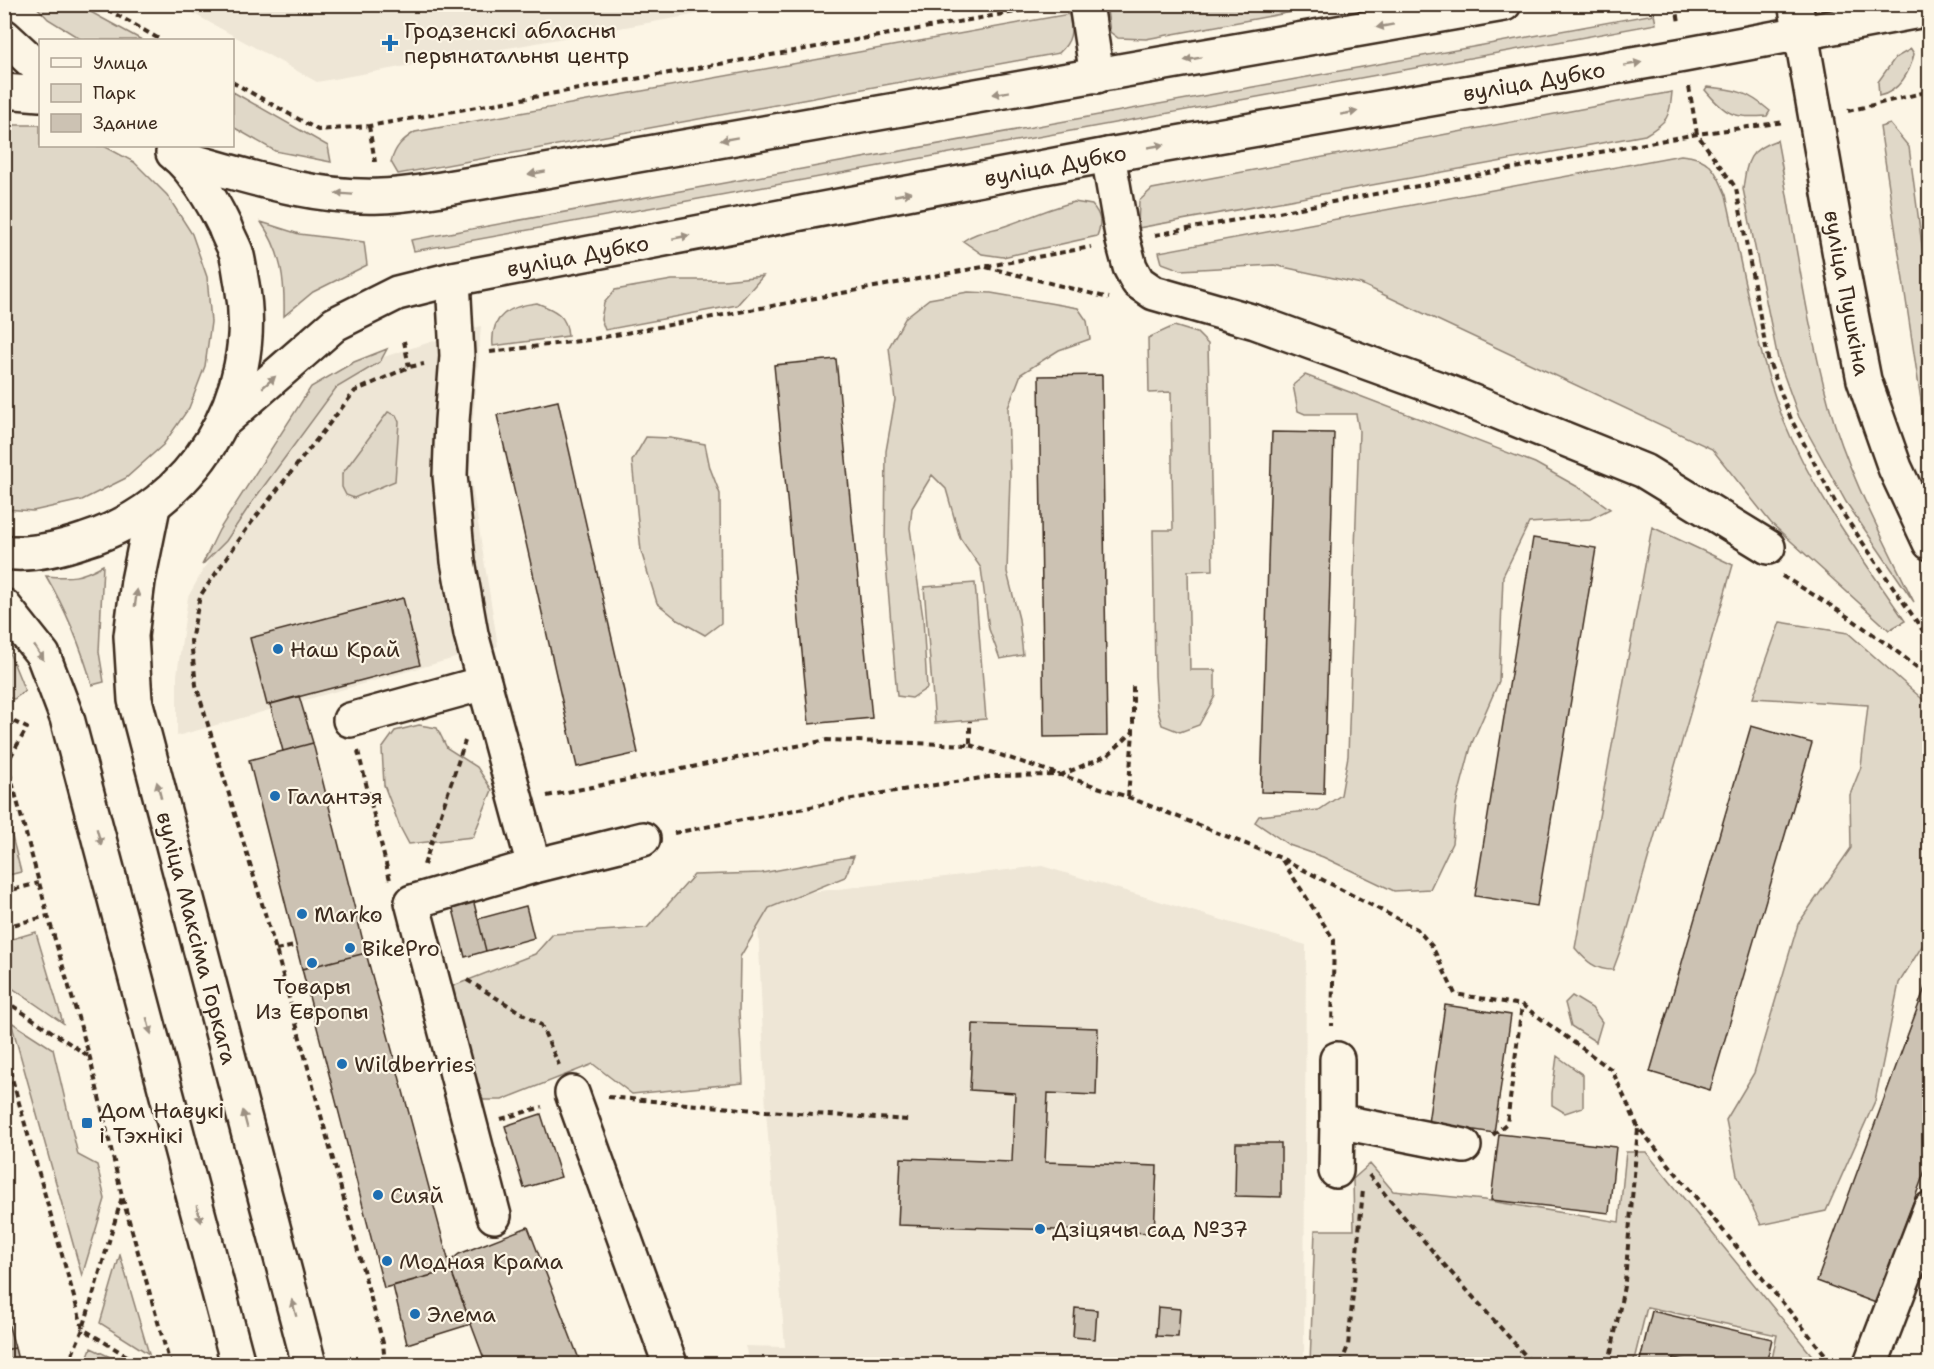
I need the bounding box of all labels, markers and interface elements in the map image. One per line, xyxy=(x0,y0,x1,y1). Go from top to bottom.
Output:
place label: Гродзенскі абласны перынатальны центр xyxy=(404,16,629,70)
one-way arrow xyxy=(1375,21,1394,30)
marker: Гродзенскі абласны перынатальны центр xyxy=(381,34,399,52)
legend xyxy=(39,39,234,147)
text: Улица xyxy=(93,51,147,75)
street label: вуліца Дубко xyxy=(1460,54,1608,108)
one-way arrow xyxy=(1183,55,1202,64)
one-way arrow xyxy=(1623,59,1642,68)
text: Парк xyxy=(93,81,136,105)
one-way arrow xyxy=(991,89,1010,98)
one-way arrow xyxy=(1339,108,1358,117)
text: Здание xyxy=(93,111,158,135)
one-way arrow xyxy=(720,135,739,144)
street label: вуліца Дубко xyxy=(982,138,1129,193)
one-way arrow xyxy=(1147,141,1166,150)
one-way arrow xyxy=(527,169,546,178)
one-way arrow xyxy=(334,189,353,199)
one-way arrow xyxy=(894,189,913,198)
street label: вуліца Пушкіна xyxy=(1818,208,1877,378)
street label: вуліца Дубко xyxy=(504,228,651,283)
one-way arrow xyxy=(672,232,691,241)
one-way arrow xyxy=(261,375,277,388)
one-way arrow xyxy=(131,589,140,608)
place label: Наш Край xyxy=(290,635,400,664)
marker: Наш Край xyxy=(271,642,285,656)
one-way arrow xyxy=(34,644,45,661)
one-way arrow xyxy=(153,780,163,799)
place label: Галантэя xyxy=(287,782,383,811)
marker: Галантэя xyxy=(268,789,282,803)
street label: вуліца Максіма Горкага xyxy=(150,808,244,1068)
one-way arrow xyxy=(95,829,104,847)
place label: Marko xyxy=(314,900,383,929)
marker: Marko xyxy=(295,907,309,921)
place label: BikePro xyxy=(362,934,440,963)
marker: BikePro xyxy=(343,941,357,955)
marker: Товары Из Европы xyxy=(305,956,319,970)
place label: Товары Из Европы xyxy=(255,972,369,1026)
one-way arrow xyxy=(145,1017,154,1035)
place label: Wildberries xyxy=(354,1050,475,1079)
marker: Wildberries xyxy=(335,1057,349,1071)
place label: Дом Навукі і Тэхнікі xyxy=(99,1096,225,1150)
one-way arrow xyxy=(240,1110,249,1128)
marker: Дом Навукі і Тэхнікі xyxy=(80,1116,94,1130)
place label: Сияй xyxy=(390,1181,444,1210)
marker: Сияй xyxy=(371,1188,385,1202)
one-way arrow xyxy=(194,1205,204,1224)
place label: Дзіцячы сад №37 xyxy=(1052,1215,1248,1244)
marker: Дзіцячы сад №37 xyxy=(1033,1222,1047,1236)
place label: Модная Крама xyxy=(399,1247,564,1276)
marker: Модная Крама xyxy=(380,1254,394,1268)
one-way arrow xyxy=(289,1299,299,1317)
place label: Элема xyxy=(427,1300,496,1329)
marker: Элема xyxy=(408,1307,422,1321)

